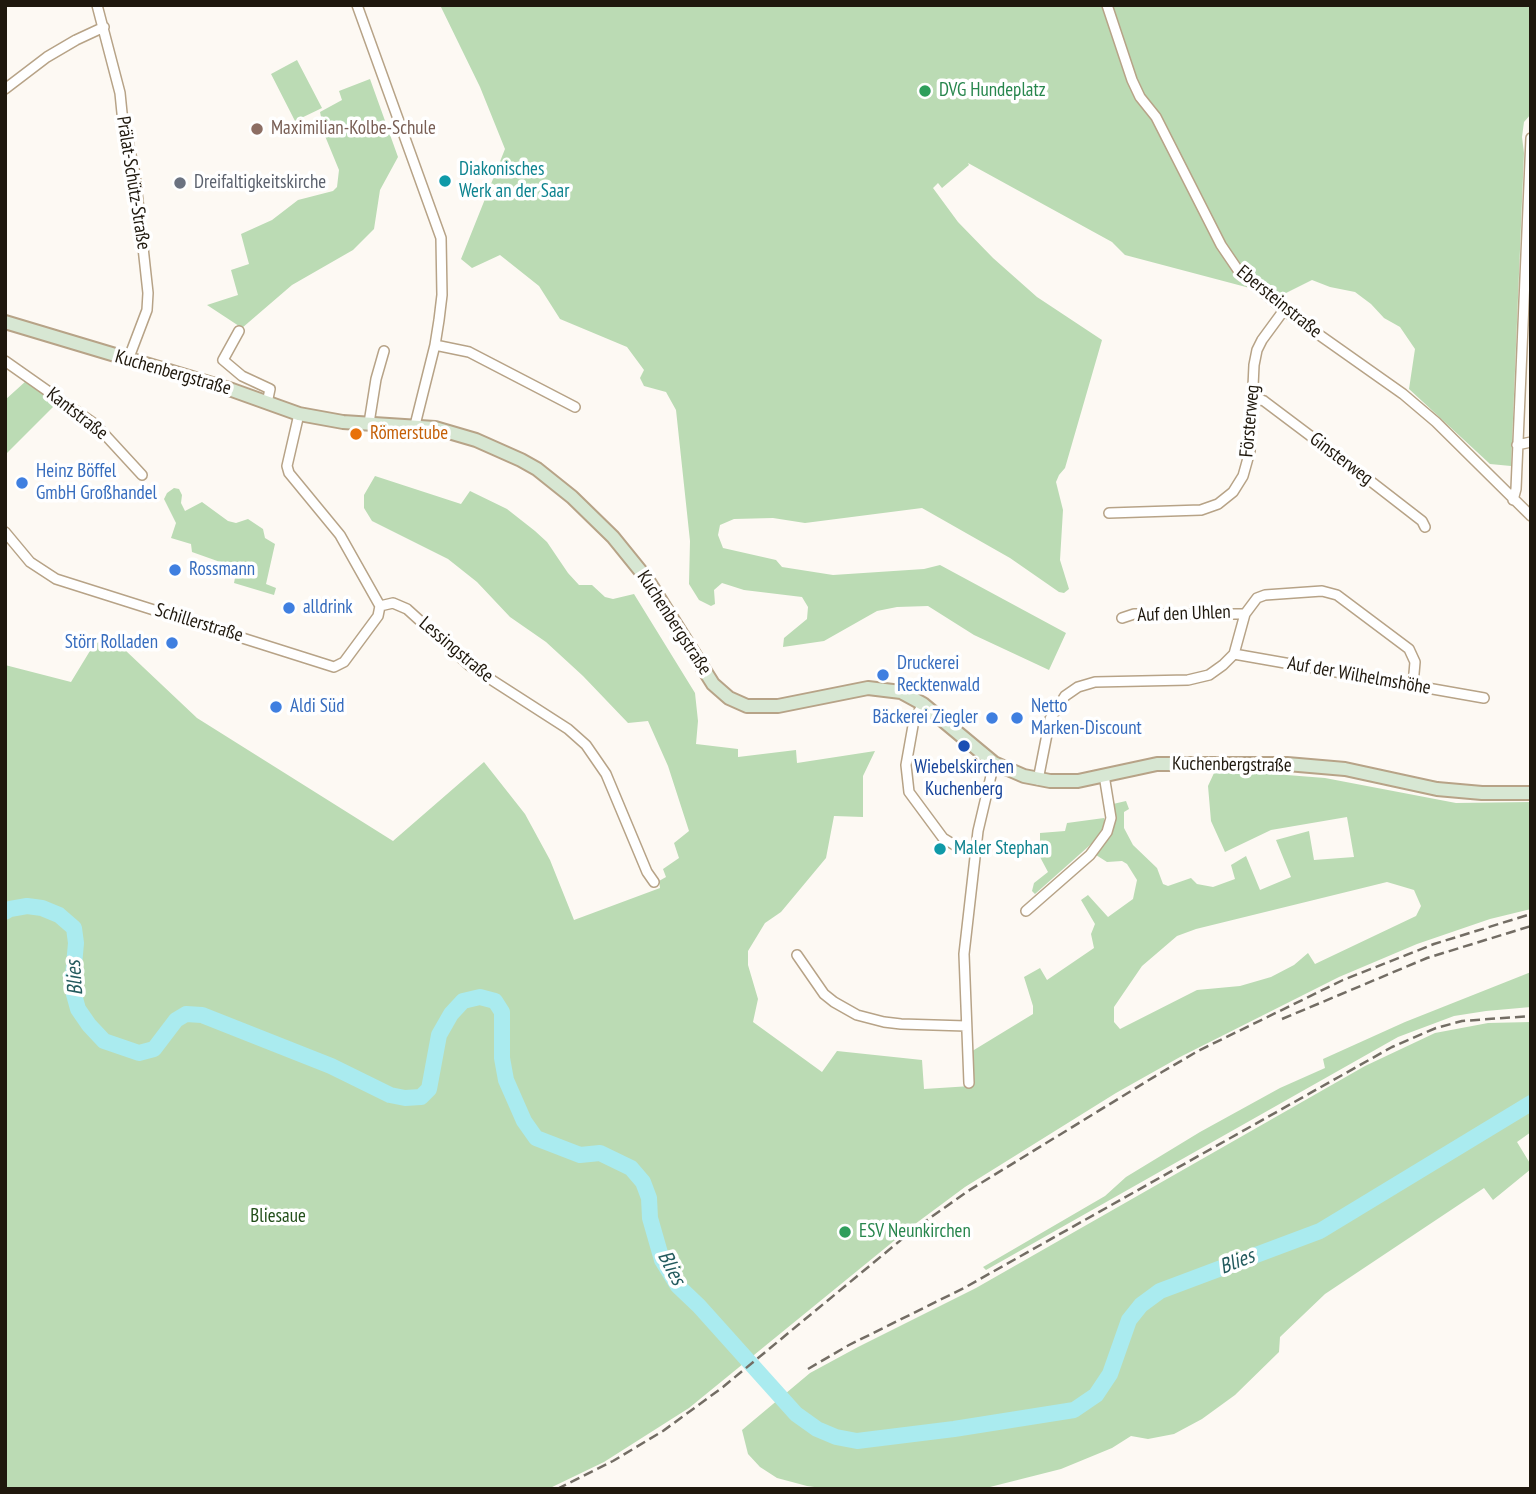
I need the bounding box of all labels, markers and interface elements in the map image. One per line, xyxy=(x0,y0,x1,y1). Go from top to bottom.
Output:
place label: DVG Hundeplatz xyxy=(939,80,1045,102)
marker: DVG Hundeplatz xyxy=(917,83,933,99)
street label: Prälat-Schütz-Straße xyxy=(111,115,155,251)
place label: Maximilian-Kolbe-Schule xyxy=(271,118,436,140)
marker: Maximilian-Kolbe-Schule xyxy=(249,121,265,137)
place label: Diakonisches Werk an der Saar xyxy=(459,159,569,203)
place label: Dreifaltigkeitskirche xyxy=(194,172,326,194)
marker: Diakonisches Werk an der Saar xyxy=(437,173,453,189)
marker: Dreifaltigkeitskirche xyxy=(172,175,188,191)
street label: Ebersteinstraße xyxy=(1232,261,1326,343)
street label: Kuchenbergstraße xyxy=(112,346,234,400)
street label: Kantstraße xyxy=(42,383,112,445)
street label: Försterweg xyxy=(1235,384,1265,458)
place label: Römerstube xyxy=(370,423,448,445)
marker: Römerstube xyxy=(348,426,364,442)
street label: Ginsterweg xyxy=(1305,428,1377,490)
place label: Heinz Böffel GmbH Großhandel xyxy=(36,461,157,505)
marker: Heinz Böffel GmbH Großhandel xyxy=(14,475,30,491)
place label: Rossmann xyxy=(189,559,255,581)
marker: Rossmann xyxy=(167,562,183,578)
street label: Kuchenbergstraße xyxy=(632,567,716,679)
place label: alldrink xyxy=(303,597,353,619)
street label: Schillerstraße xyxy=(152,599,246,647)
marker: alldrink xyxy=(281,600,297,616)
street label: Auf den Uhlen xyxy=(1137,601,1231,627)
street label: Lessingstraße xyxy=(414,612,498,688)
place label: Störr Rolladen xyxy=(65,632,158,654)
marker: Störr Rolladen xyxy=(164,635,180,651)
street label: Auf der Wilhelmshöhe xyxy=(1286,652,1432,700)
place label: Druckerei Recktenwald xyxy=(897,653,980,697)
marker: Druckerei Recktenwald xyxy=(875,667,891,683)
place label: Aldi Süd xyxy=(290,696,344,718)
place label: Netto Marken-Discount xyxy=(1031,696,1142,740)
marker: Aldi Süd xyxy=(268,699,284,715)
place label: Bäckerei Ziegler xyxy=(873,707,978,729)
marker: Bäckerei Ziegler xyxy=(984,710,1000,726)
marker: Netto Marken-Discount xyxy=(1009,710,1025,726)
marker: Wiebelskirchen Kuchenberg xyxy=(956,738,972,754)
street label: Kuchenbergstraße xyxy=(1172,753,1292,777)
place label: Wiebelskirchen Kuchenberg xyxy=(914,757,1014,801)
place label: Maler Stephan xyxy=(954,838,1049,860)
marker: Maler Stephan xyxy=(932,841,948,857)
water label: Blies xyxy=(61,960,89,996)
park label: Bliesaue xyxy=(250,1206,306,1228)
place label: ESV Neunkirchen xyxy=(859,1221,971,1243)
marker: ESV Neunkirchen xyxy=(837,1224,853,1240)
water label: Blies xyxy=(1216,1244,1258,1280)
water label: Blies xyxy=(652,1247,690,1289)

